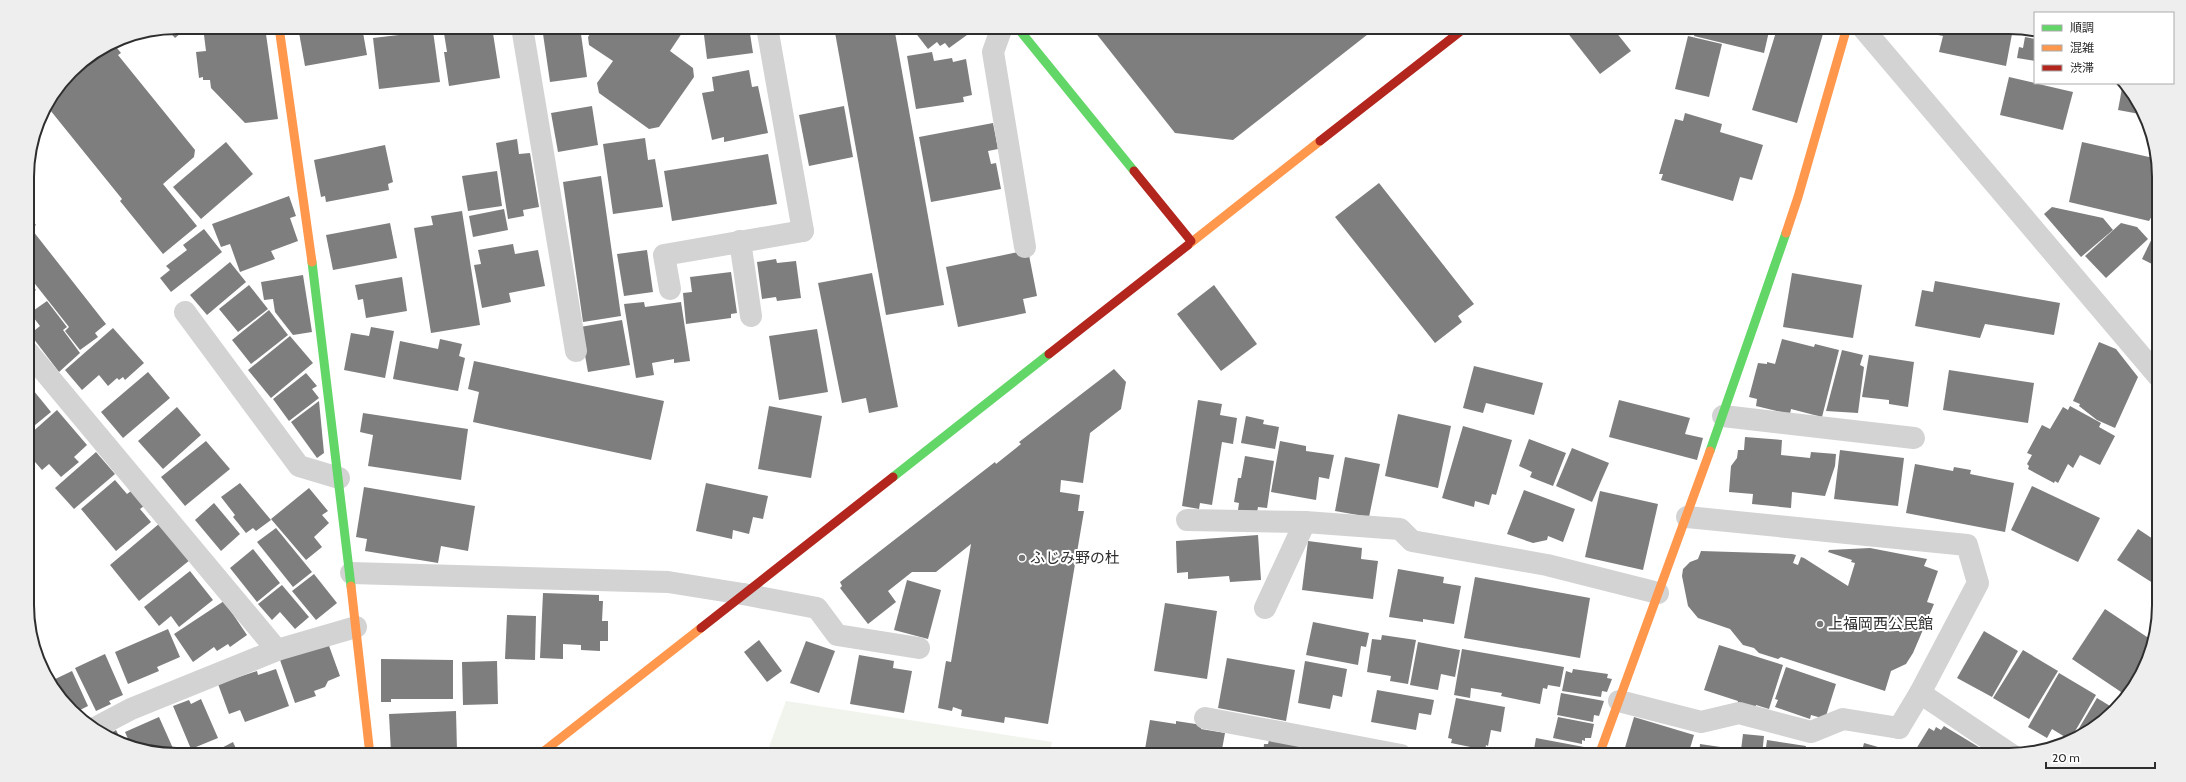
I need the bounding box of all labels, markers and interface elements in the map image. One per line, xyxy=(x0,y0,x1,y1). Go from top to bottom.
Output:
legend xyxy=(2034,12,2174,84)
text: 順調 xyxy=(2070,20,2094,35)
text: 混雑 xyxy=(2070,40,2094,55)
text: 渋滞 xyxy=(2070,60,2094,75)
place label: ふじみ野の杜 xyxy=(1030,549,1120,567)
marker: ふじみ野の杜 xyxy=(1017,553,1027,563)
place label: 上福岡西公民館 xyxy=(1828,615,1933,633)
marker: 上福岡西公民館 xyxy=(1815,619,1825,629)
scale bar xyxy=(2046,744,2155,770)
text: 20 m xyxy=(2052,750,2080,765)

